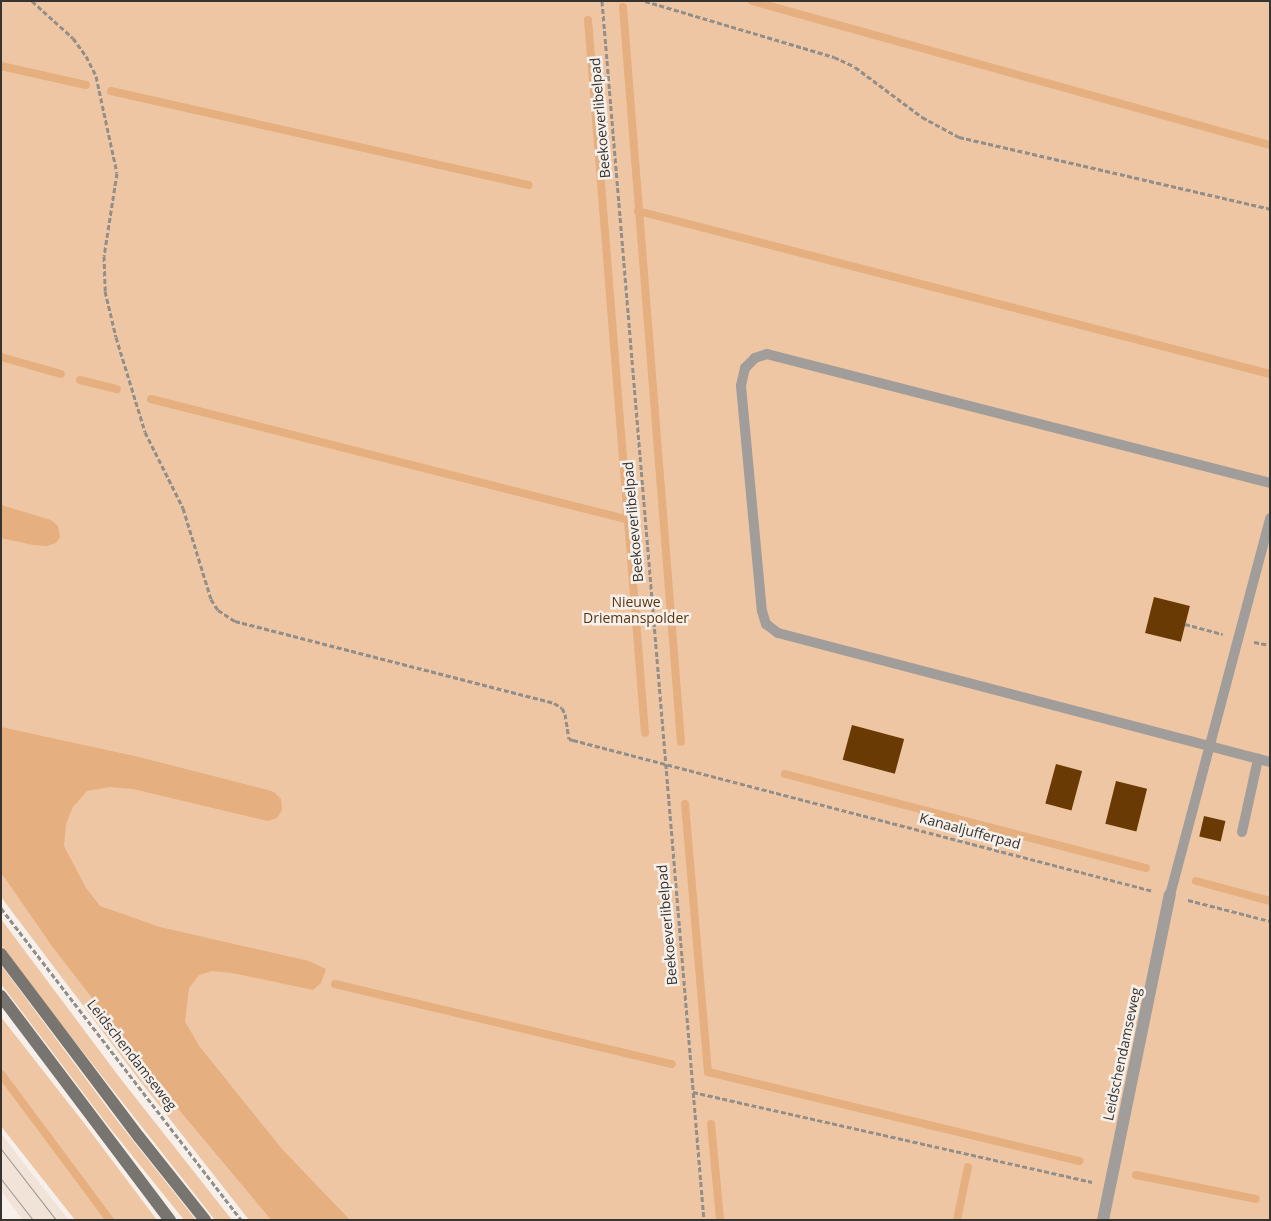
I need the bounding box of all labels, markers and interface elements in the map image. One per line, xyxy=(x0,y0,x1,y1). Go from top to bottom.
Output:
street label: Beekoeverlibelpad xyxy=(586,57,614,179)
street label: Beekoeverlibelpad xyxy=(619,461,647,583)
park label: Nieuwe Driemanspolder xyxy=(583,594,689,626)
street label: Kanaaljufferpad xyxy=(918,809,1022,853)
street label: Beekoeverlibelpad xyxy=(653,864,681,986)
street label: Leidschendamseweg xyxy=(1100,986,1144,1122)
street label: Leidschendamseweg xyxy=(84,996,180,1114)

